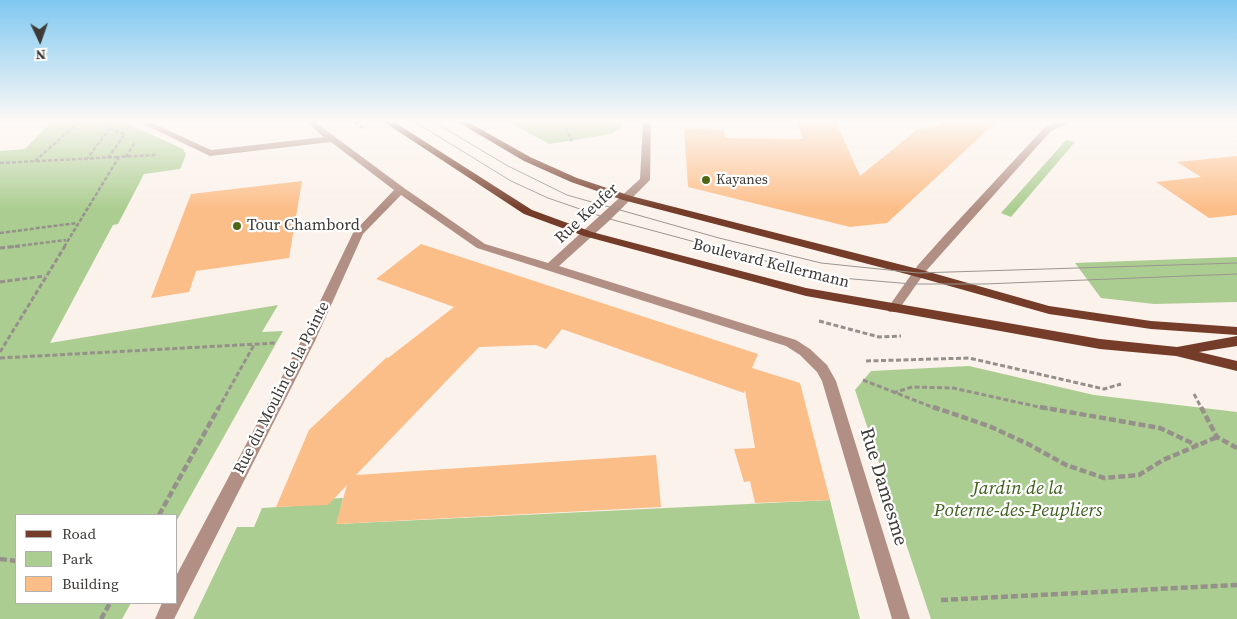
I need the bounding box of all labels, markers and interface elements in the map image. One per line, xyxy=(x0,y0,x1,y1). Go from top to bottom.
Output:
north arrow xyxy=(15,15,65,65)
text: N xyxy=(35,45,46,65)
place label: Kayanes xyxy=(716,172,768,188)
marker: Kayanes xyxy=(700,174,712,186)
street label: Rue Keufer xyxy=(551,180,623,248)
place label: Tour Chambord xyxy=(247,216,360,236)
marker: Tour Chambord xyxy=(231,220,243,232)
street label: Boulevard Kellermann xyxy=(691,235,851,293)
street label: Rue du Moulin de la Pointe xyxy=(230,298,334,478)
street label: Rue Damesme xyxy=(854,425,912,549)
park label: Jardin de la Poterne-des-Peupliers xyxy=(934,478,1102,522)
legend xyxy=(15,514,178,604)
text: Road xyxy=(62,523,96,544)
text: Park xyxy=(62,548,93,569)
text: Building xyxy=(62,573,119,594)

